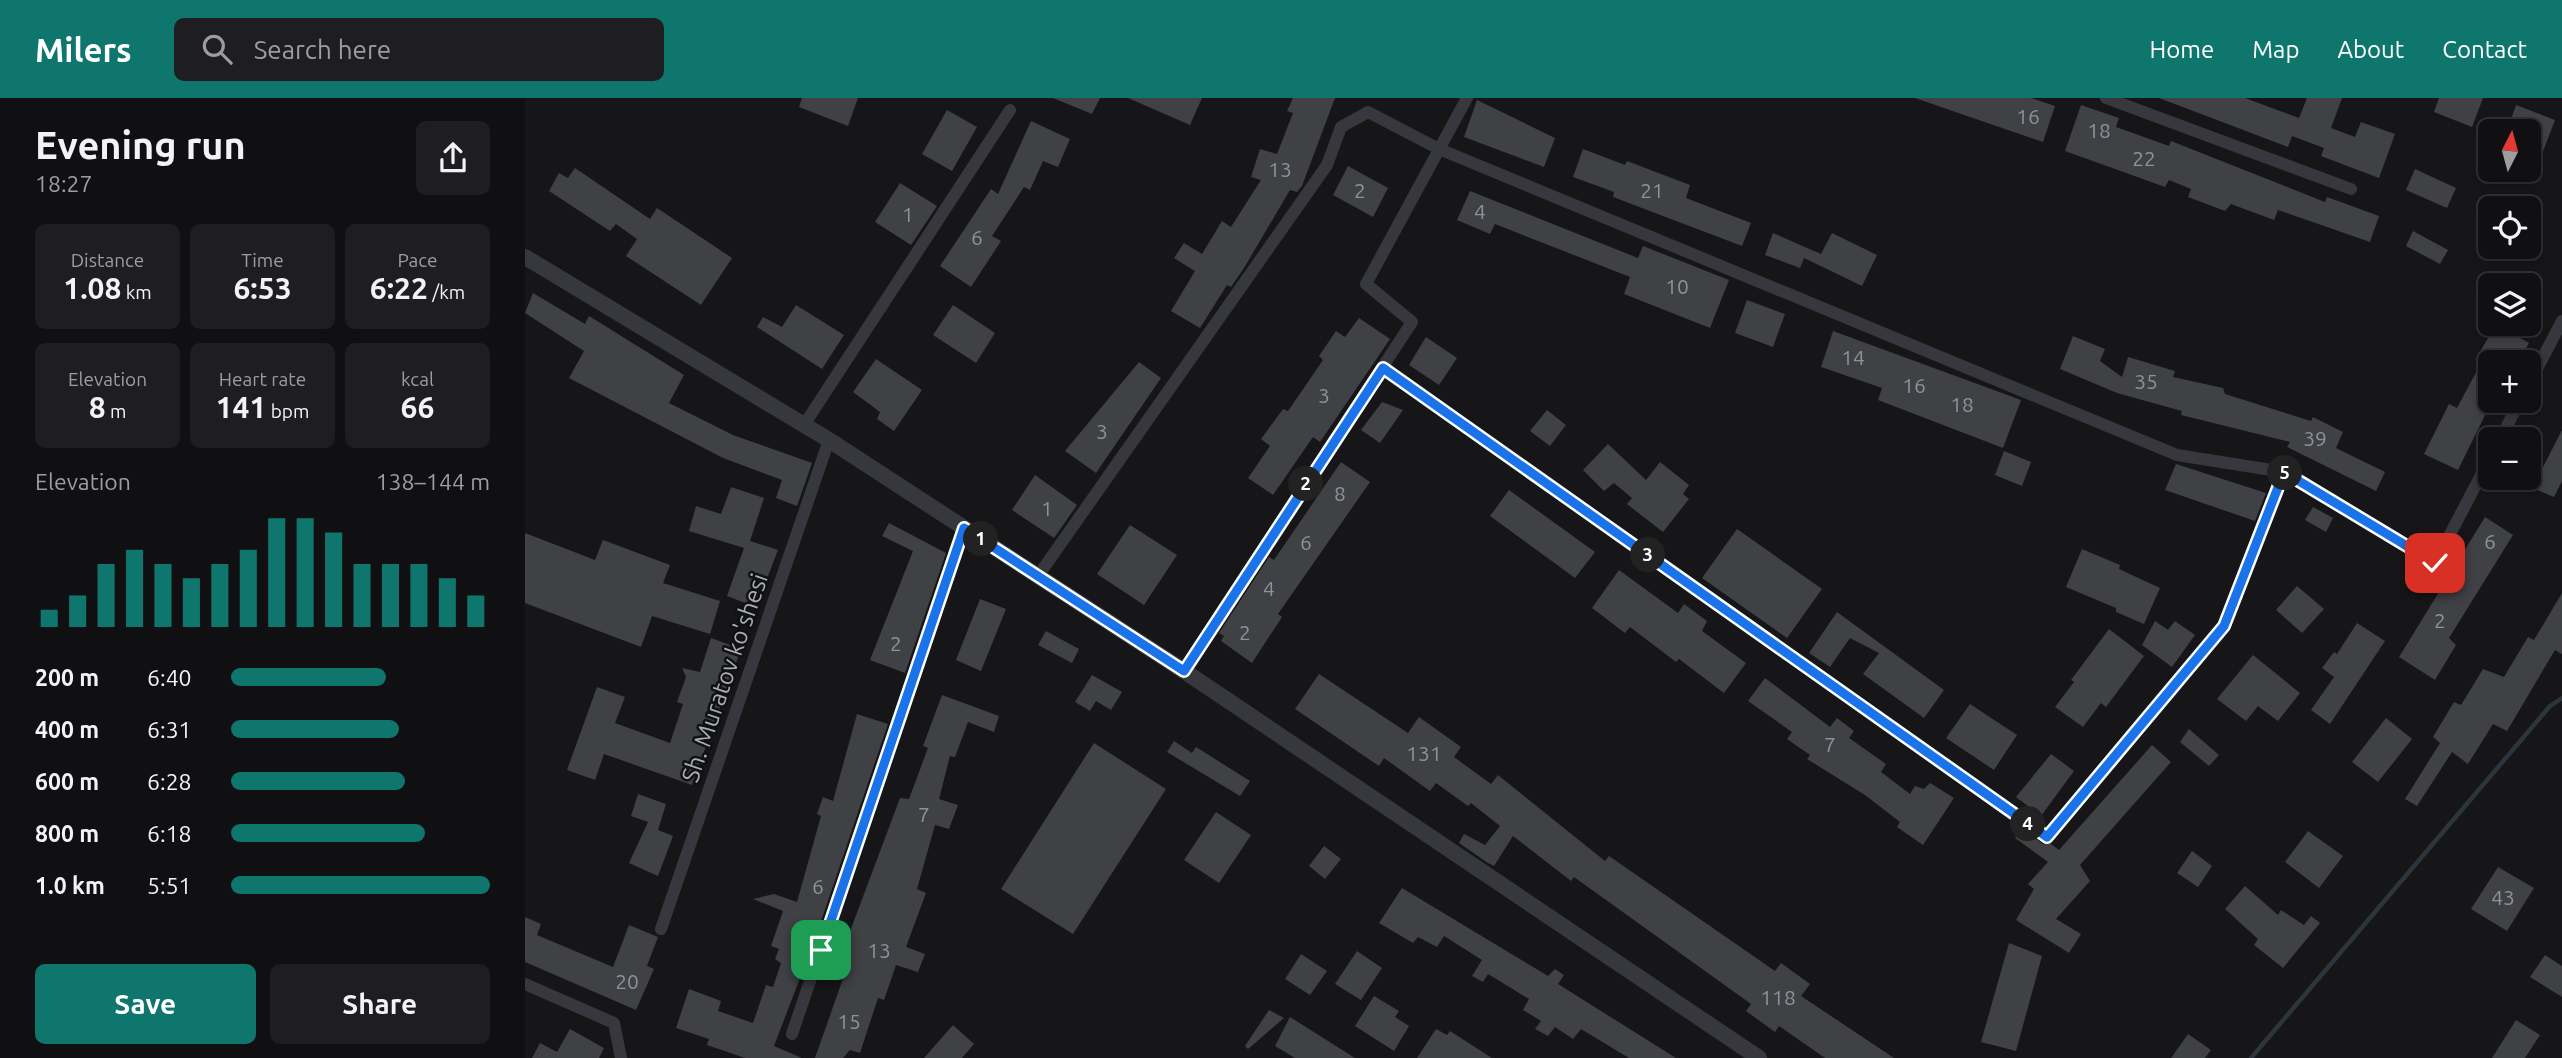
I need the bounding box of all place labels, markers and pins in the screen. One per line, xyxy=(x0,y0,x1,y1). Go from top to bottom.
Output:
pin: 5 xyxy=(2267,456,2303,490)
pin: 2 xyxy=(1289,466,1323,502)
pin: 1 xyxy=(963,522,999,556)
pin xyxy=(2405,533,2465,593)
pin: 3 xyxy=(1631,538,1665,573)
pin: 4 xyxy=(2011,806,2045,842)
pin xyxy=(791,920,851,980)

